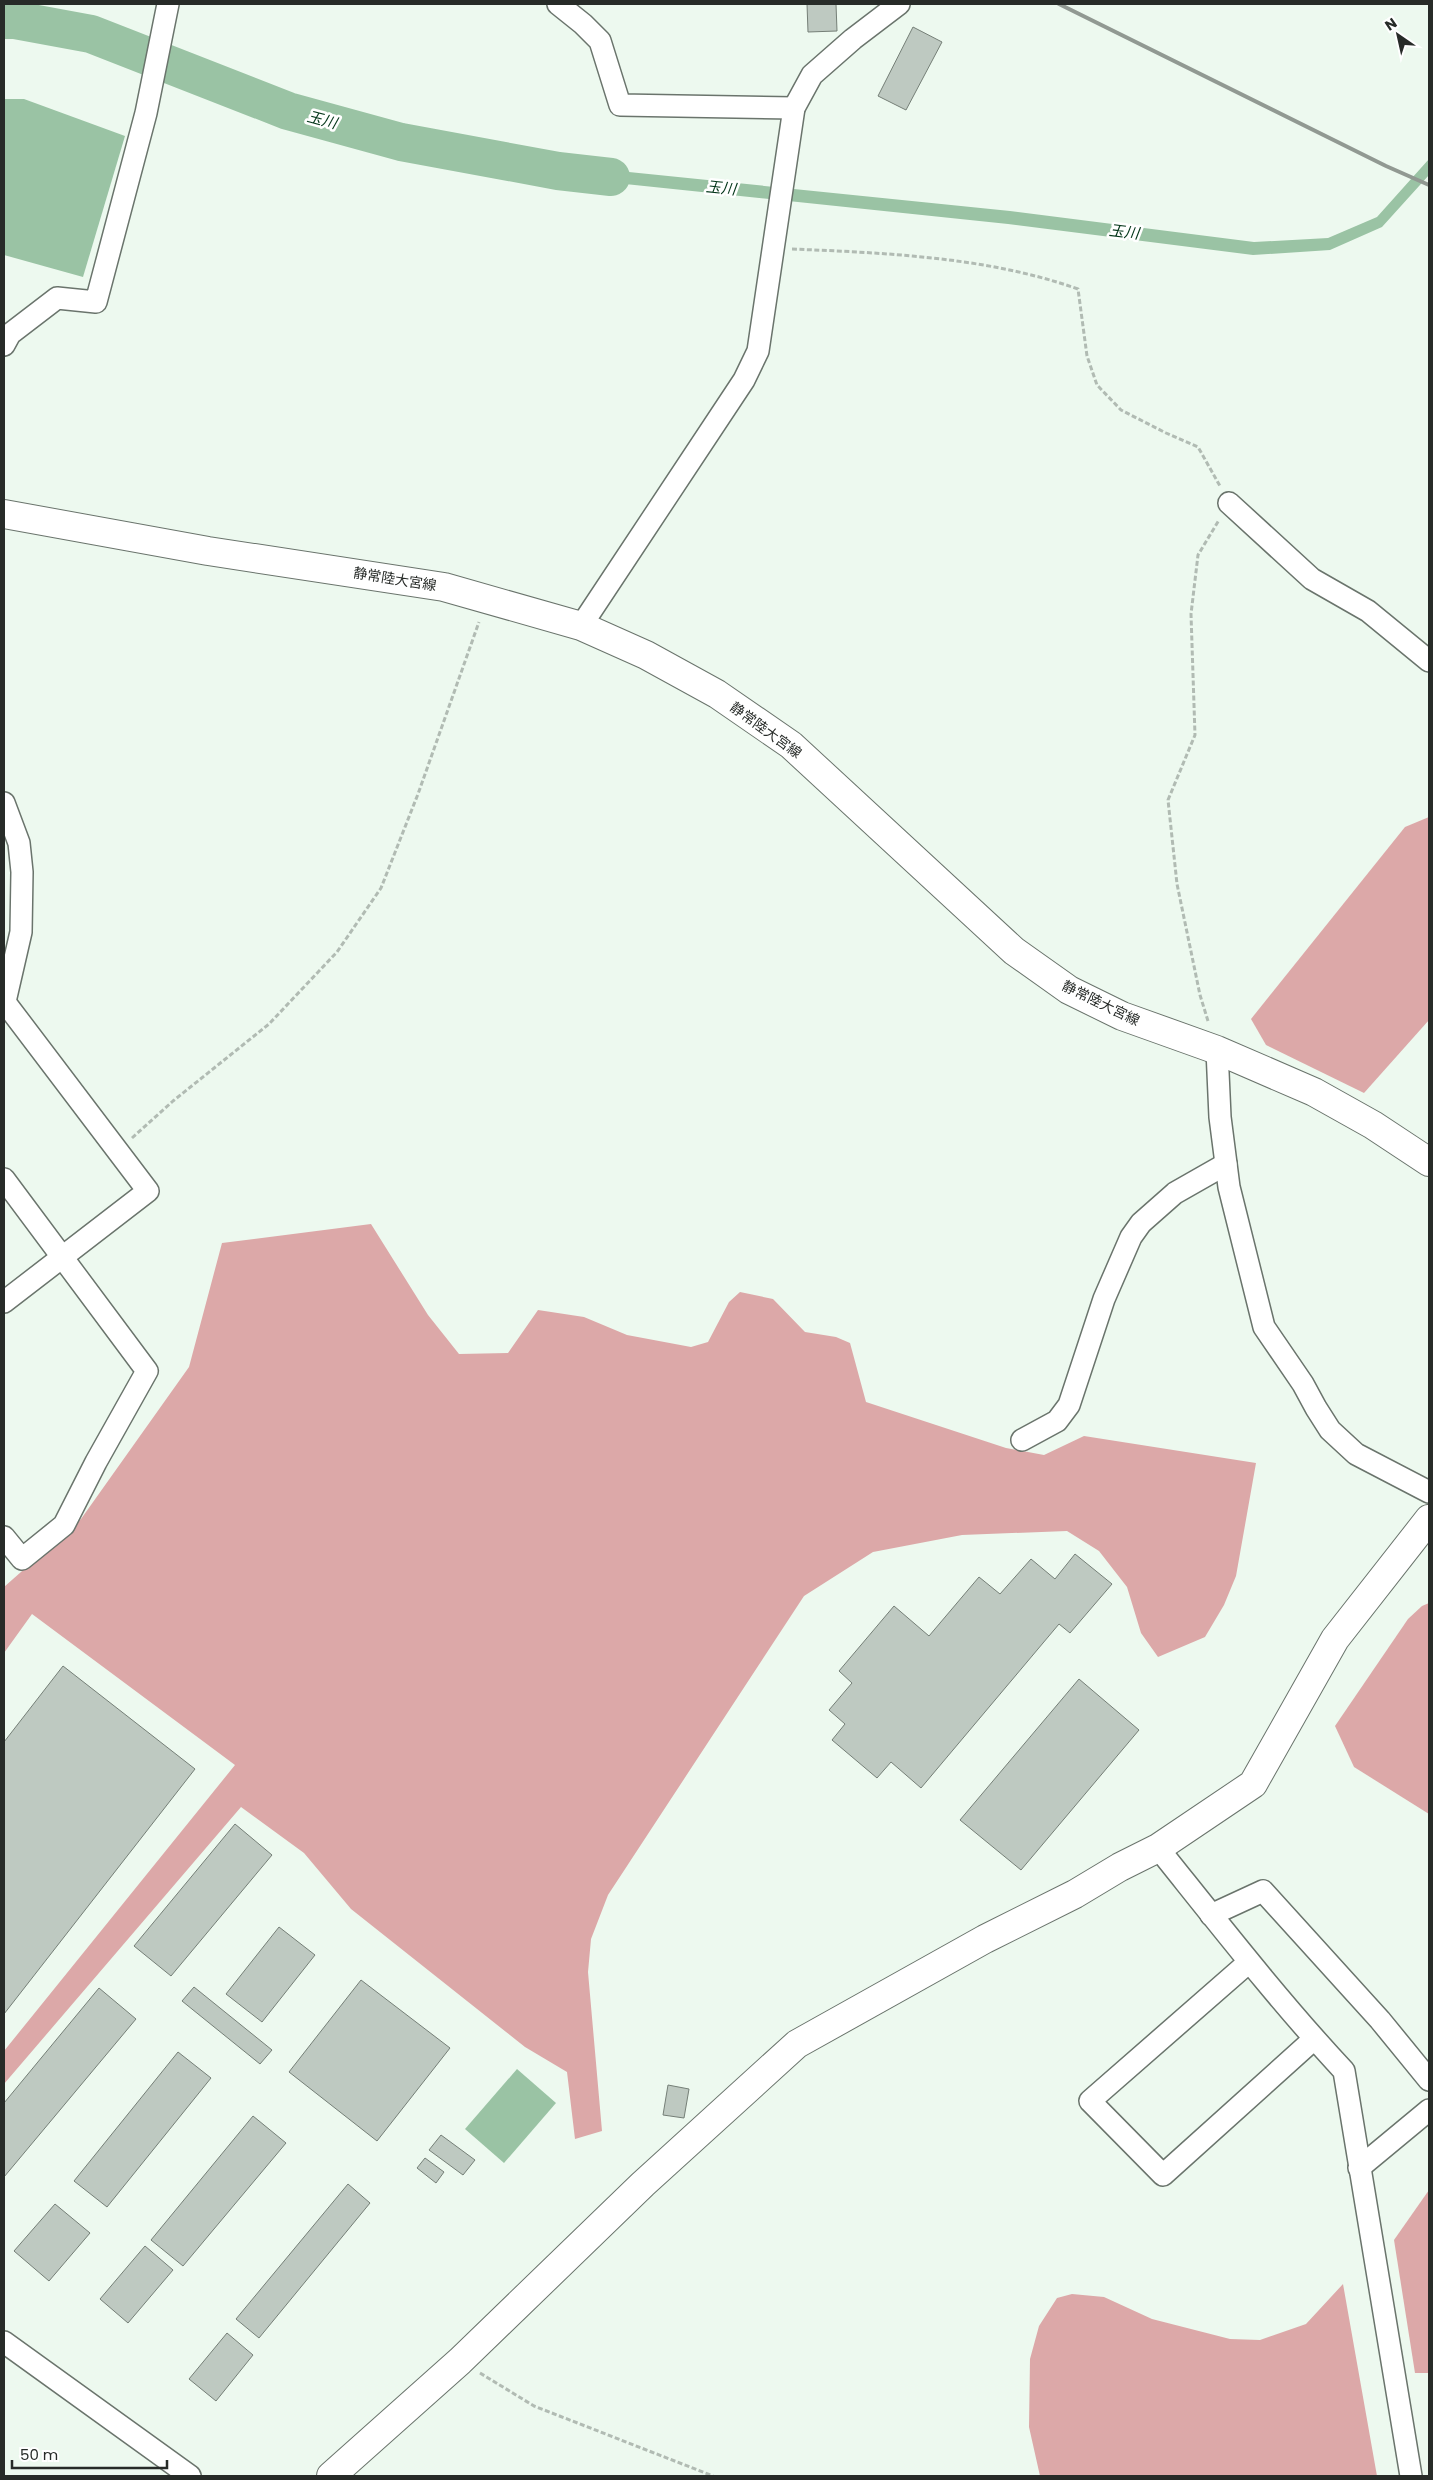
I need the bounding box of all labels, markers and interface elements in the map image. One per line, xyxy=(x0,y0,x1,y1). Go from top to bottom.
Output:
north arrow xyxy=(1373,10,1423,60)
text: N xyxy=(1381,13,1401,35)
water label: 玉川 xyxy=(305,105,341,134)
water label: 玉川 xyxy=(705,175,739,200)
water label: 玉川 xyxy=(1108,219,1142,244)
street label: 静常陸大宮線 xyxy=(352,563,438,595)
street label: 静常陸大宮線 xyxy=(726,697,806,763)
street label: 静常陸大宮線 xyxy=(1059,976,1143,1030)
scale bar xyxy=(12,2438,168,2470)
text: 50 m xyxy=(20,2444,58,2465)

